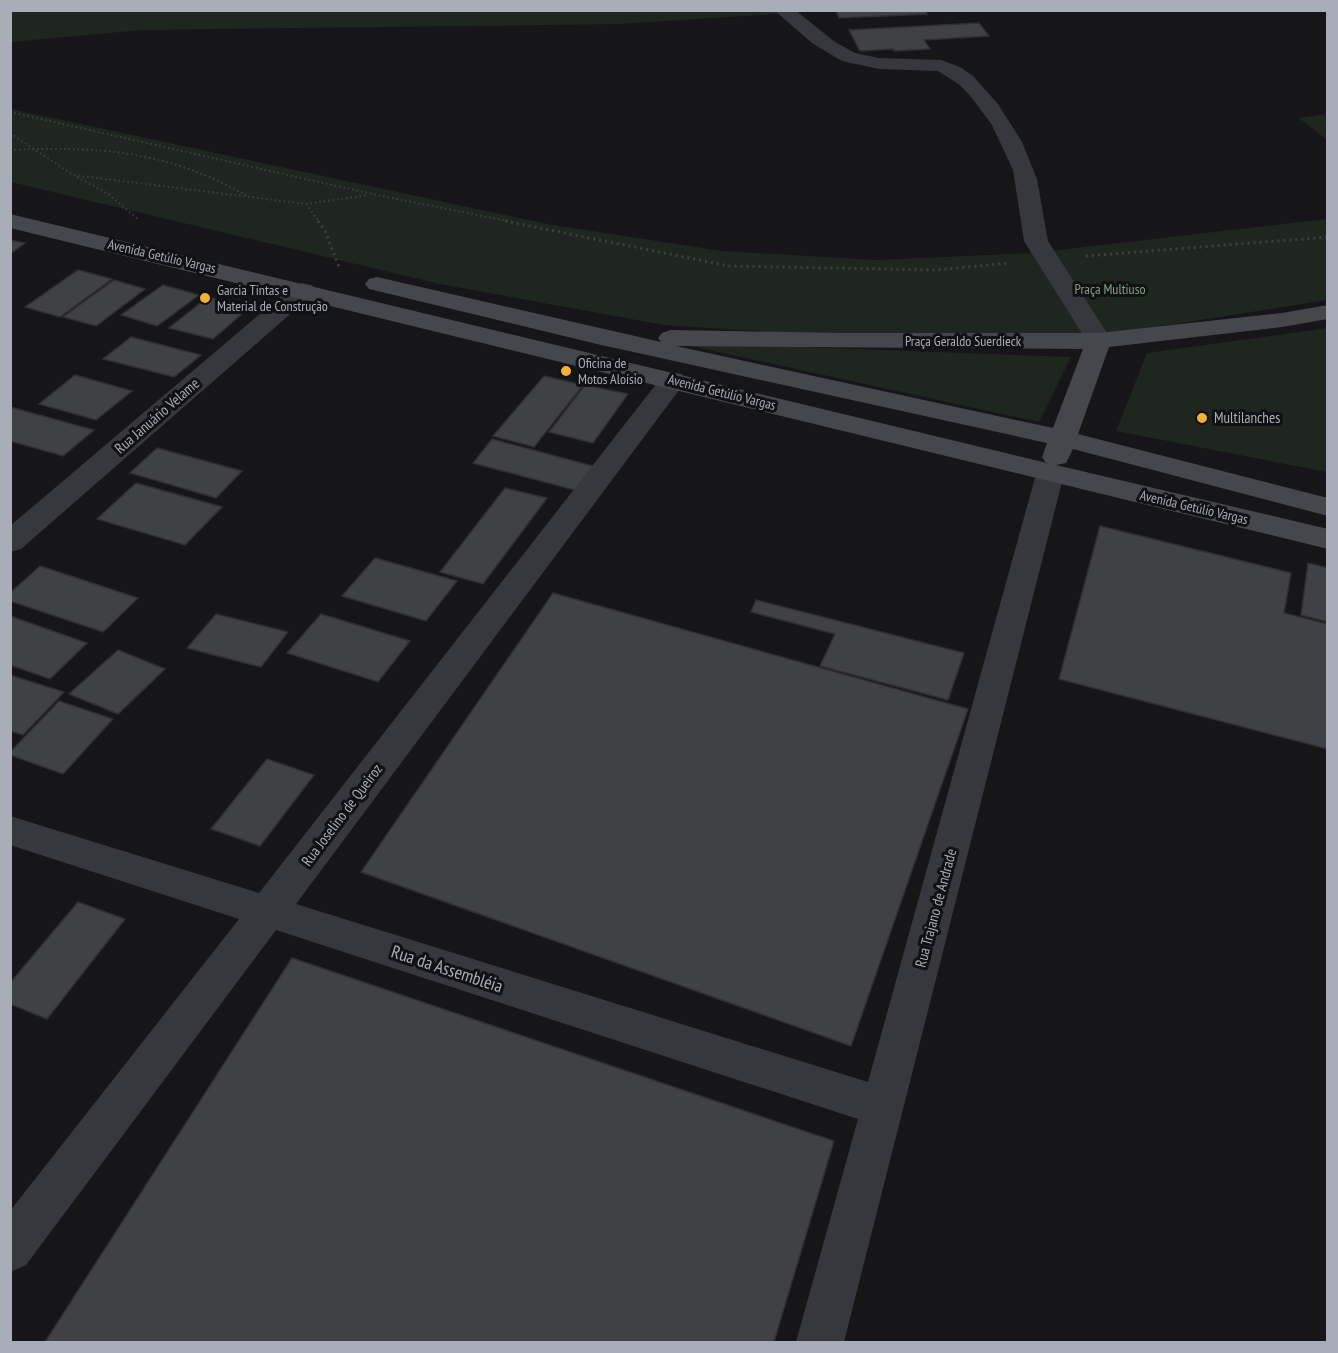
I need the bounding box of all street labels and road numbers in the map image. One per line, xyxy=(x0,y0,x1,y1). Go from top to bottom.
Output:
street label: Avenida Getúlio Vargas xyxy=(106,235,218,277)
street label: Praça Geraldo Suerdieck xyxy=(905,332,1022,350)
street label: Avenida Getúlio Vargas xyxy=(666,370,778,414)
street label: Rua Januário Velame xyxy=(110,374,203,458)
street label: Avenida Getúlio Vargas xyxy=(1138,486,1250,528)
street label: Rua Joselino de Queiroz xyxy=(297,760,386,870)
street label: Rua Trajano de Andrade xyxy=(911,847,960,969)
street label: Rua da Assembléia xyxy=(388,940,506,997)

